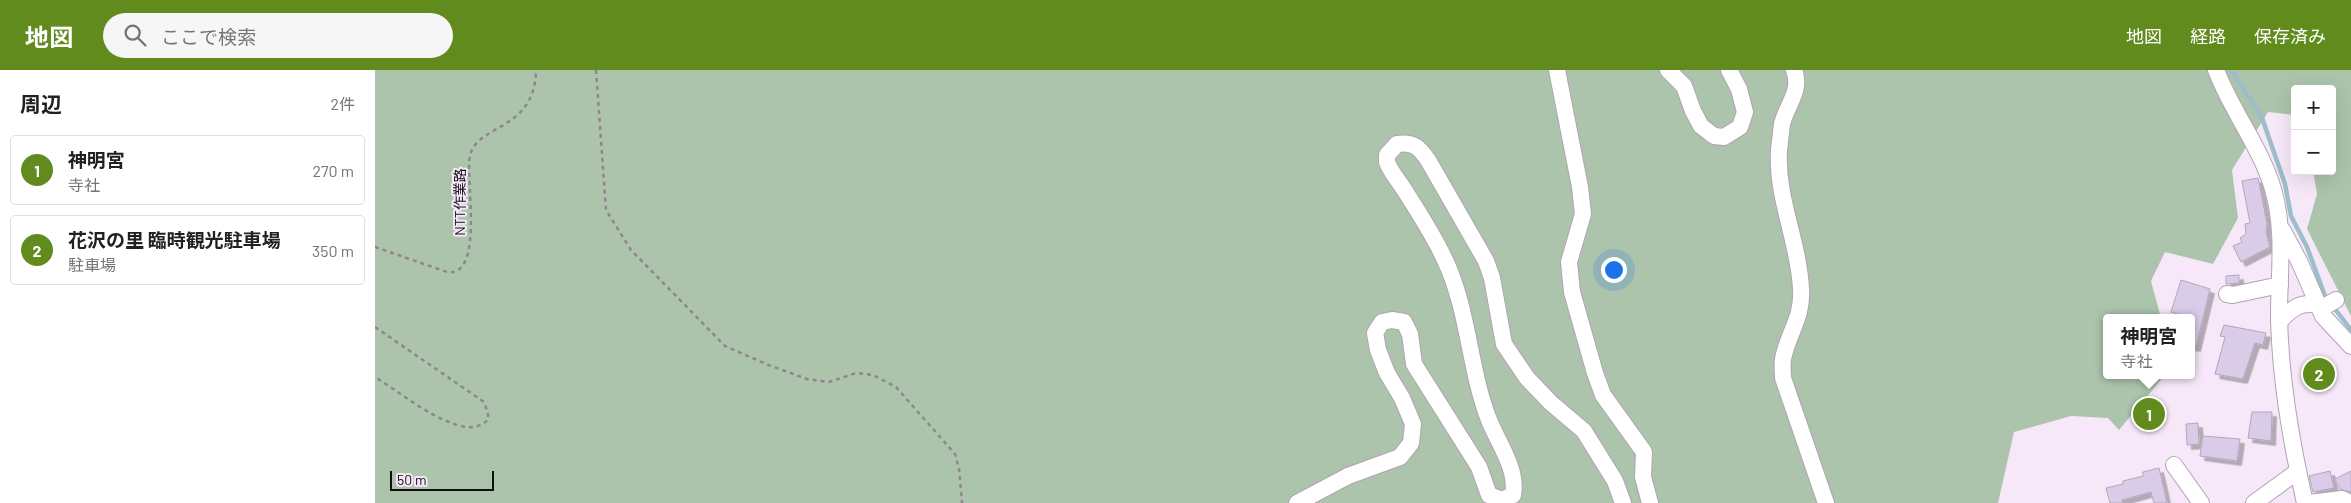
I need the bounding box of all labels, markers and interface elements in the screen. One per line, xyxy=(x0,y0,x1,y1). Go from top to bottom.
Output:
search box xyxy=(103,13,453,58)
icon: search xyxy=(121,21,149,49)
text: 地図 xyxy=(25,22,73,51)
text: ここで検索 xyxy=(161,25,256,48)
text: 地図 xyxy=(2126,25,2162,47)
text: 経路 xyxy=(2190,25,2226,47)
text: 保存済み xyxy=(2254,25,2326,47)
map controls xyxy=(2291,85,2336,175)
button: + xyxy=(2291,85,2336,130)
text: 周辺 xyxy=(20,91,62,116)
text: 2件 xyxy=(330,94,355,113)
button: − xyxy=(2291,130,2336,175)
text: 神明宮 xyxy=(68,148,125,171)
text: 1 xyxy=(34,161,40,180)
text: 270 m xyxy=(312,161,354,180)
street label: NTT作業路 xyxy=(451,168,468,236)
text: 寺社 xyxy=(68,175,100,194)
text: 花沢の里 臨時観光駐車場 xyxy=(68,228,281,251)
text: 2 xyxy=(33,241,41,260)
text: 350 m xyxy=(312,241,354,260)
text: 駐車場 xyxy=(68,255,116,274)
your location xyxy=(1601,257,1627,283)
popup xyxy=(2103,314,2195,379)
text: 神明宮 xyxy=(2120,324,2178,347)
text: 寺社 xyxy=(2120,351,2153,370)
pin: 2 xyxy=(2303,355,2335,393)
pin: 1 xyxy=(2133,395,2165,433)
scale bar xyxy=(390,468,494,491)
text: 50 m xyxy=(397,471,426,488)

